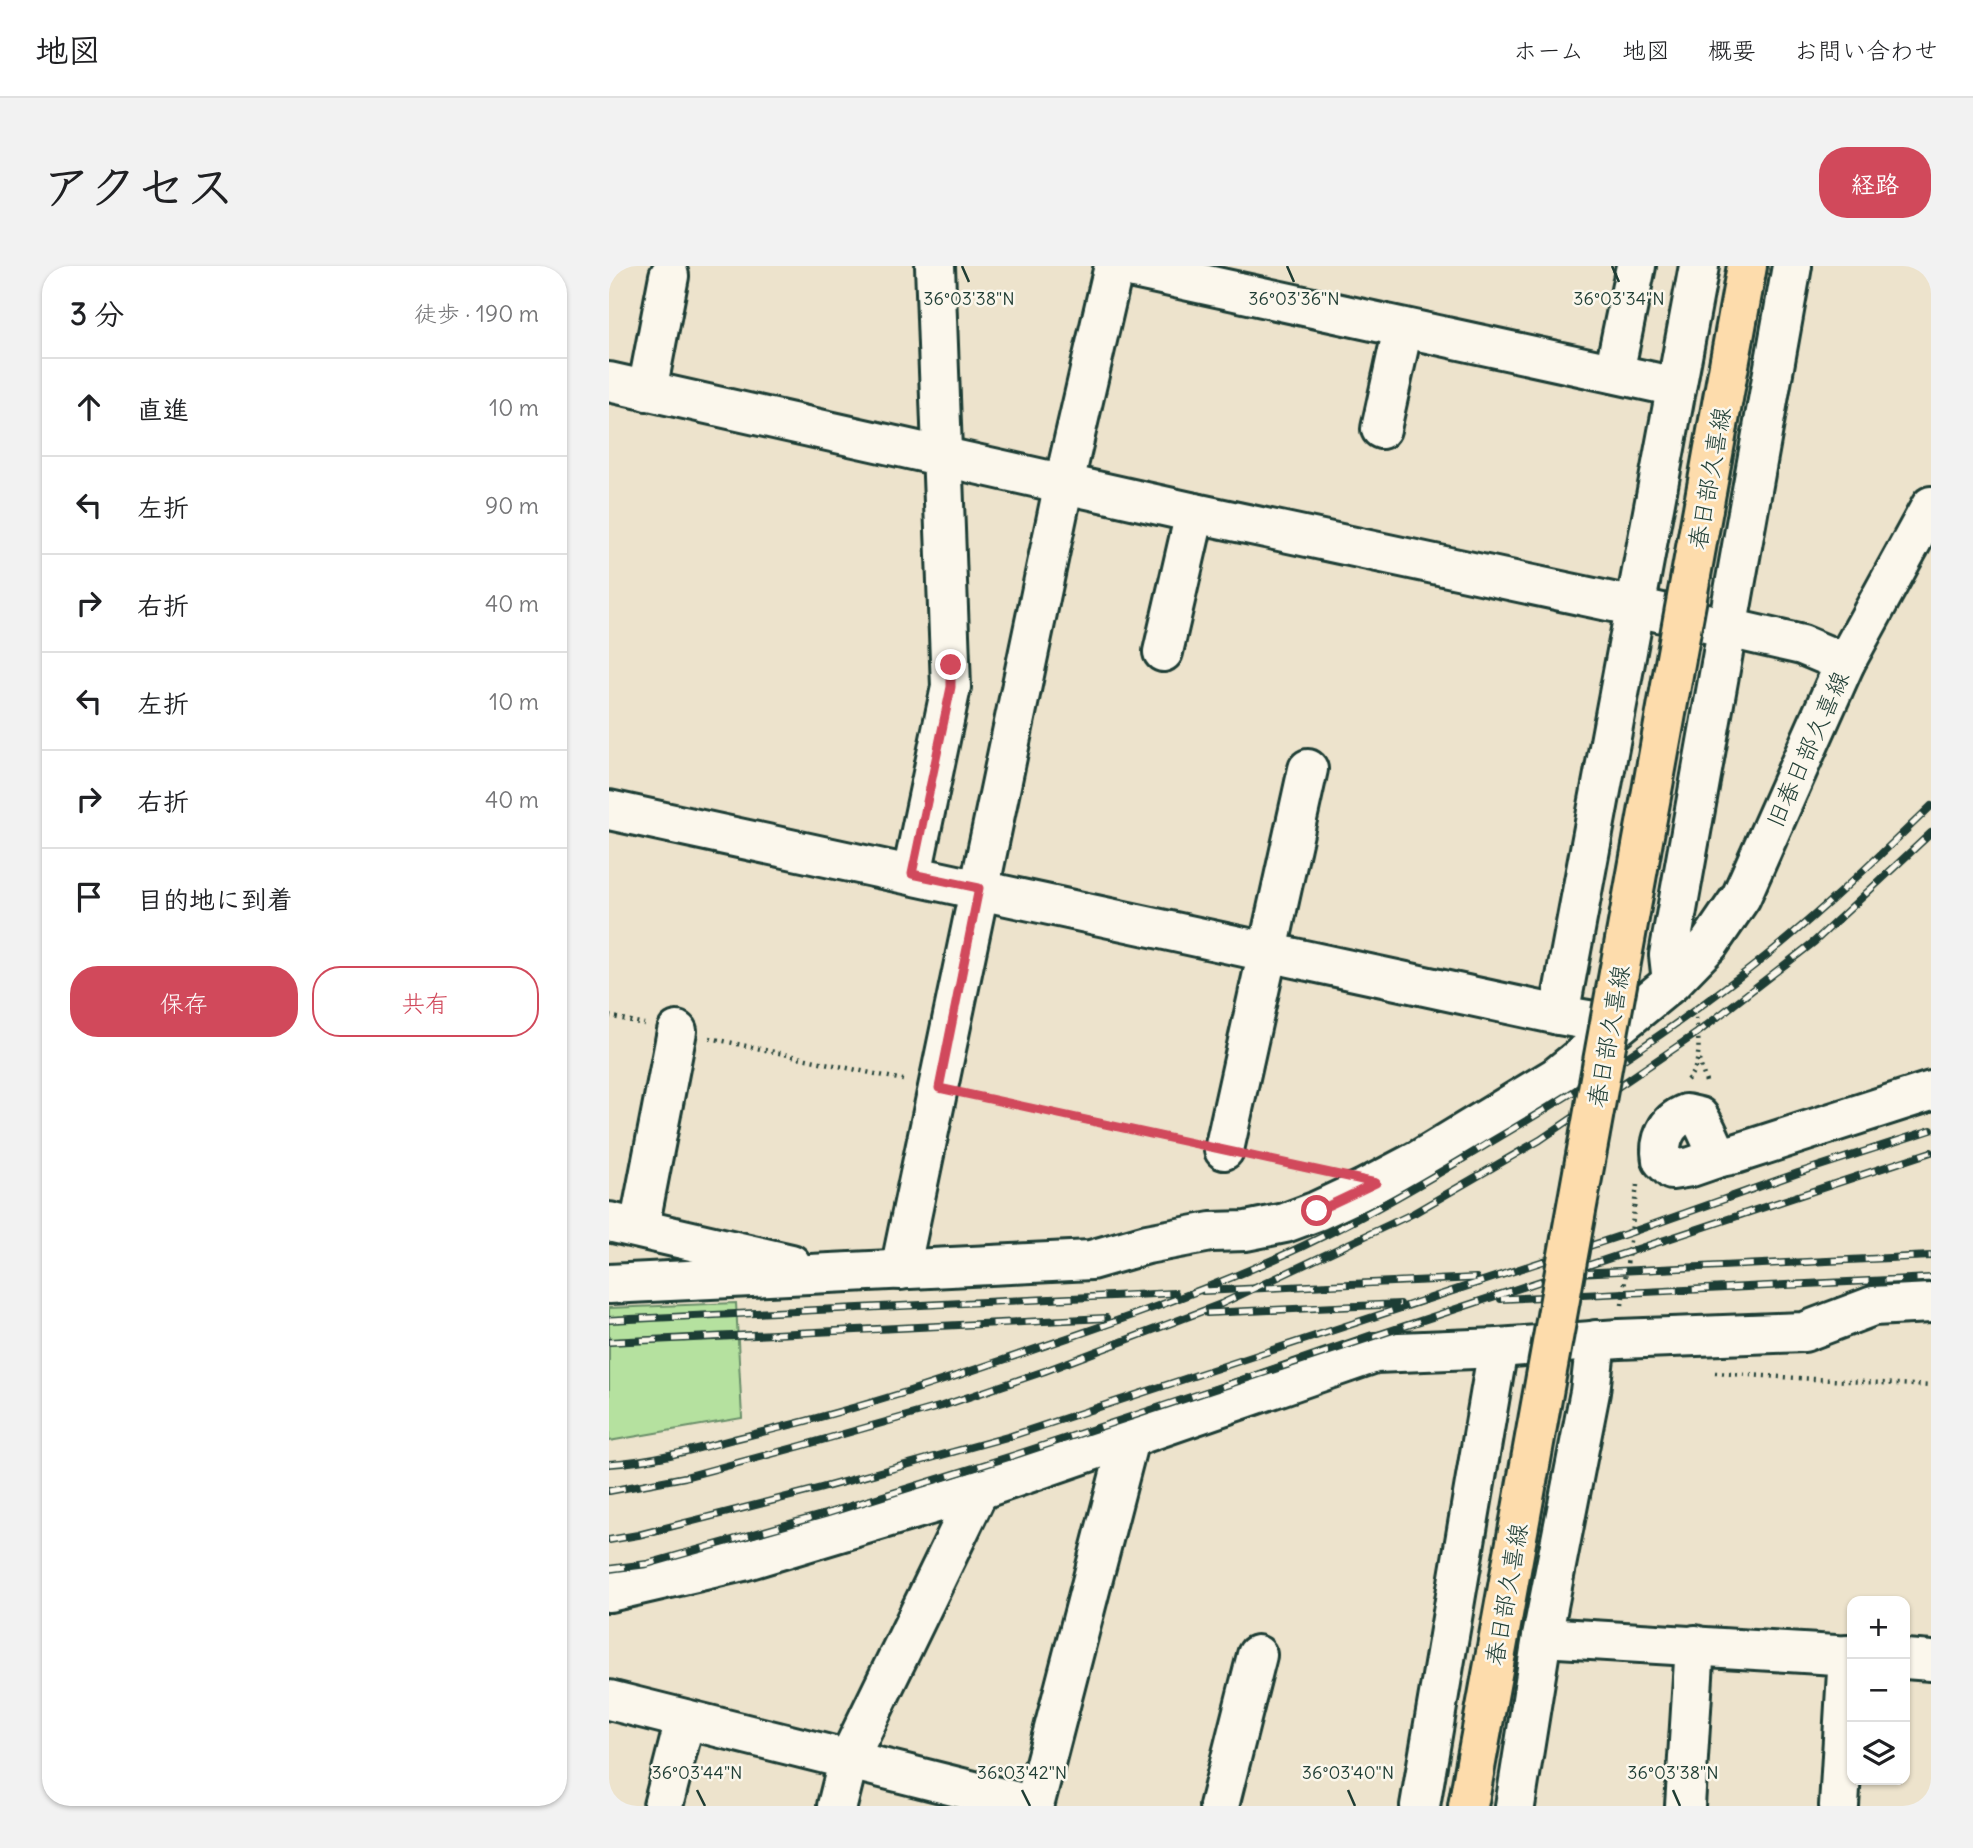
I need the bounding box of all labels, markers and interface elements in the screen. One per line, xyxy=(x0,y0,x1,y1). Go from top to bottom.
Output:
text: 地図 xyxy=(35,29,101,71)
text: ホーム xyxy=(1513,35,1584,65)
text: 地図 xyxy=(1622,35,1670,65)
text: 概要 xyxy=(1708,35,1756,65)
text: お問い合わせ xyxy=(1794,35,1938,65)
button: 経路 xyxy=(1819,147,1931,218)
text: アクセス xyxy=(42,156,235,217)
text: 36°03'38"N xyxy=(923,287,1015,310)
text: 36°03'36"N xyxy=(1248,287,1340,310)
text: 36°03'34"N xyxy=(1573,287,1665,310)
text: 3 分 xyxy=(70,295,124,333)
text: 徒歩 · 190 m xyxy=(414,299,539,328)
icon: ahead xyxy=(70,388,108,426)
text: 直進 xyxy=(137,393,189,426)
text: 10 m xyxy=(489,393,539,422)
street label: 春日部久喜線 xyxy=(1682,404,1736,552)
icon: left xyxy=(70,486,108,524)
text: 左折 xyxy=(137,491,189,524)
text: 90 m xyxy=(485,491,539,520)
icon: right xyxy=(70,584,108,622)
text: 右折 xyxy=(137,589,189,622)
text: 40 m xyxy=(485,589,539,618)
route end xyxy=(935,649,966,680)
street label: 旧春日部久喜線 xyxy=(1759,666,1855,832)
icon: left xyxy=(70,682,108,720)
text: 左折 xyxy=(137,687,189,720)
text: 10 m xyxy=(489,687,539,716)
icon: right xyxy=(70,780,108,818)
text: 右折 xyxy=(137,785,189,818)
text: 40 m xyxy=(485,785,539,814)
icon: arrive xyxy=(70,878,108,916)
text: 目的地に到着 xyxy=(137,883,293,916)
street label: 春日部久喜線 xyxy=(1581,962,1635,1110)
button: 保存 xyxy=(70,966,298,1037)
button: 共有 xyxy=(312,966,539,1037)
route start xyxy=(1301,1195,1332,1226)
street label: 春日部久喜線 xyxy=(1479,1520,1533,1668)
map controls xyxy=(1847,1596,1910,1785)
button: + xyxy=(1847,1596,1910,1659)
button: − xyxy=(1847,1659,1910,1722)
button: layers xyxy=(1847,1722,1910,1785)
text: 36°03'44"N xyxy=(651,1761,743,1784)
text: 36°03'42"N xyxy=(977,1761,1067,1784)
text: 36°03'40"N xyxy=(1302,1761,1394,1784)
text: 36°03'38"N xyxy=(1627,1761,1719,1784)

